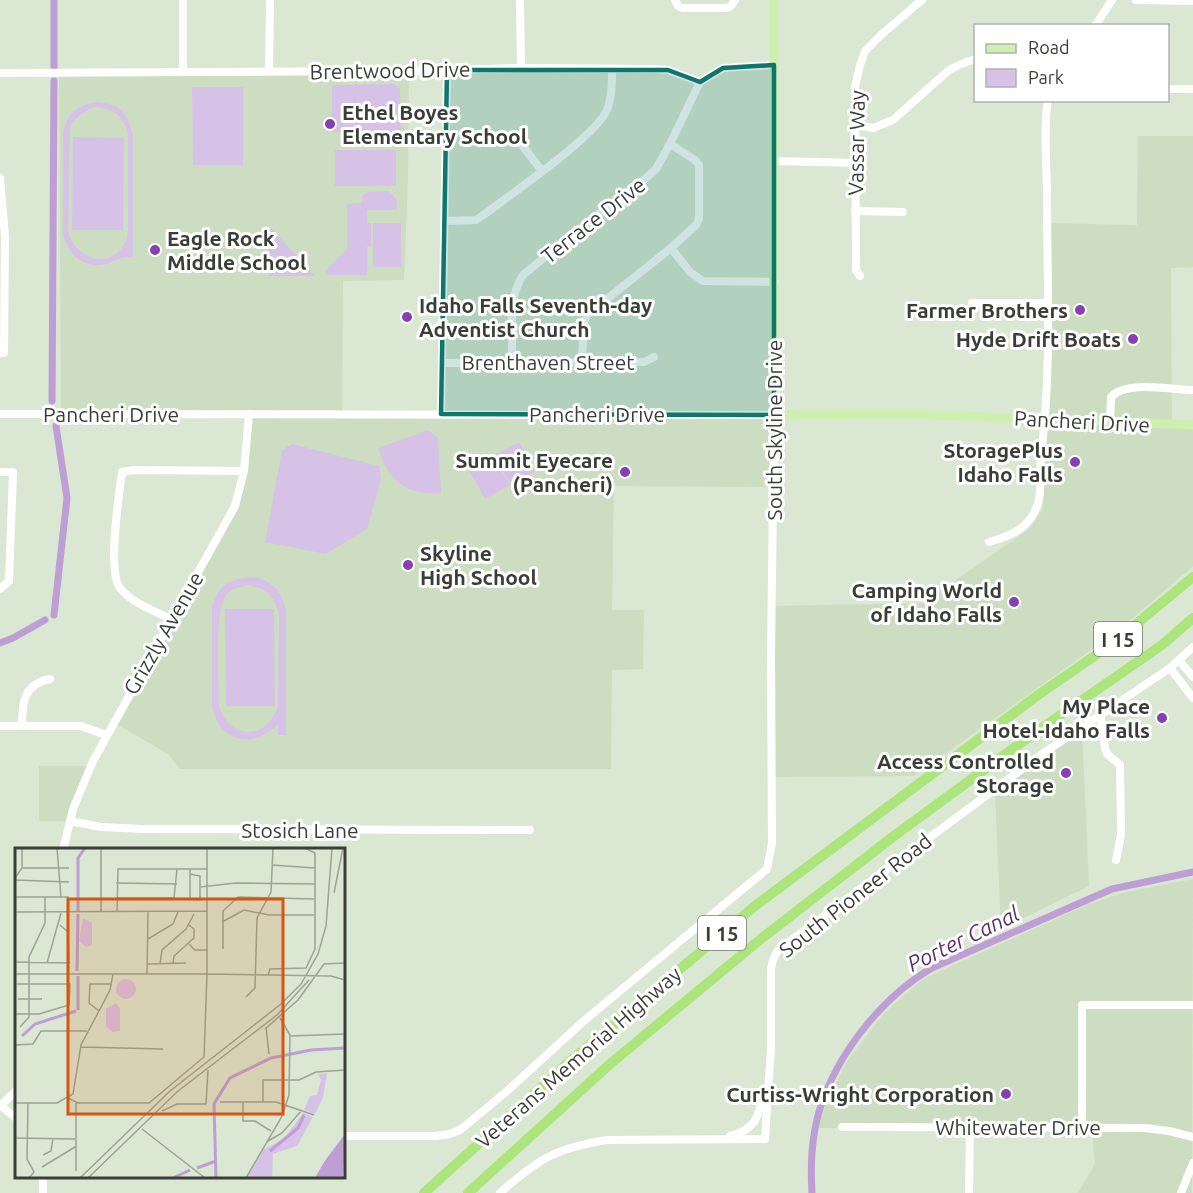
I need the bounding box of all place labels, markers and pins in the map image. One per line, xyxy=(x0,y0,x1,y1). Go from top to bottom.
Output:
place label: Ethel Boyes Elementary School xyxy=(342,100,527,148)
marker: Ethel Boyes Elementary School xyxy=(323,117,337,131)
place label: Eagle Rock Middle School xyxy=(167,226,306,274)
marker: Eagle Rock Middle School xyxy=(148,243,162,257)
place label: Idaho Falls Seventh-day Adventist Church xyxy=(419,293,652,341)
place label: Farmer Brothers xyxy=(906,298,1068,322)
marker: Farmer Brothers xyxy=(1073,303,1087,317)
marker: Idaho Falls Seventh-day Adventist Church xyxy=(400,310,414,324)
place label: Hyde Drift Boats xyxy=(956,327,1121,351)
marker: Hyde Drift Boats xyxy=(1126,332,1140,346)
place label: StoragePlus Idaho Falls xyxy=(944,438,1063,486)
place label: Summit Eyecare (Pancheri) xyxy=(455,448,613,496)
marker: StoragePlus Idaho Falls xyxy=(1068,455,1082,469)
marker: Summit Eyecare (Pancheri) xyxy=(618,465,632,479)
place label: Skyline High School xyxy=(420,541,537,589)
marker: Skyline High School xyxy=(401,558,415,572)
place label: Camping World of Idaho Falls xyxy=(851,578,1002,626)
marker: Camping World of Idaho Falls xyxy=(1007,595,1021,609)
place label: My Place Hotel-Idaho Falls xyxy=(983,694,1150,742)
marker: My Place Hotel-Idaho Falls xyxy=(1155,711,1169,725)
place label: Access Controlled Storage xyxy=(877,749,1054,797)
marker: Access Controlled Storage xyxy=(1059,766,1073,780)
place label: Curtiss-Wright Corporation xyxy=(726,1082,994,1106)
marker: Curtiss-Wright Corporation xyxy=(999,1087,1013,1101)

